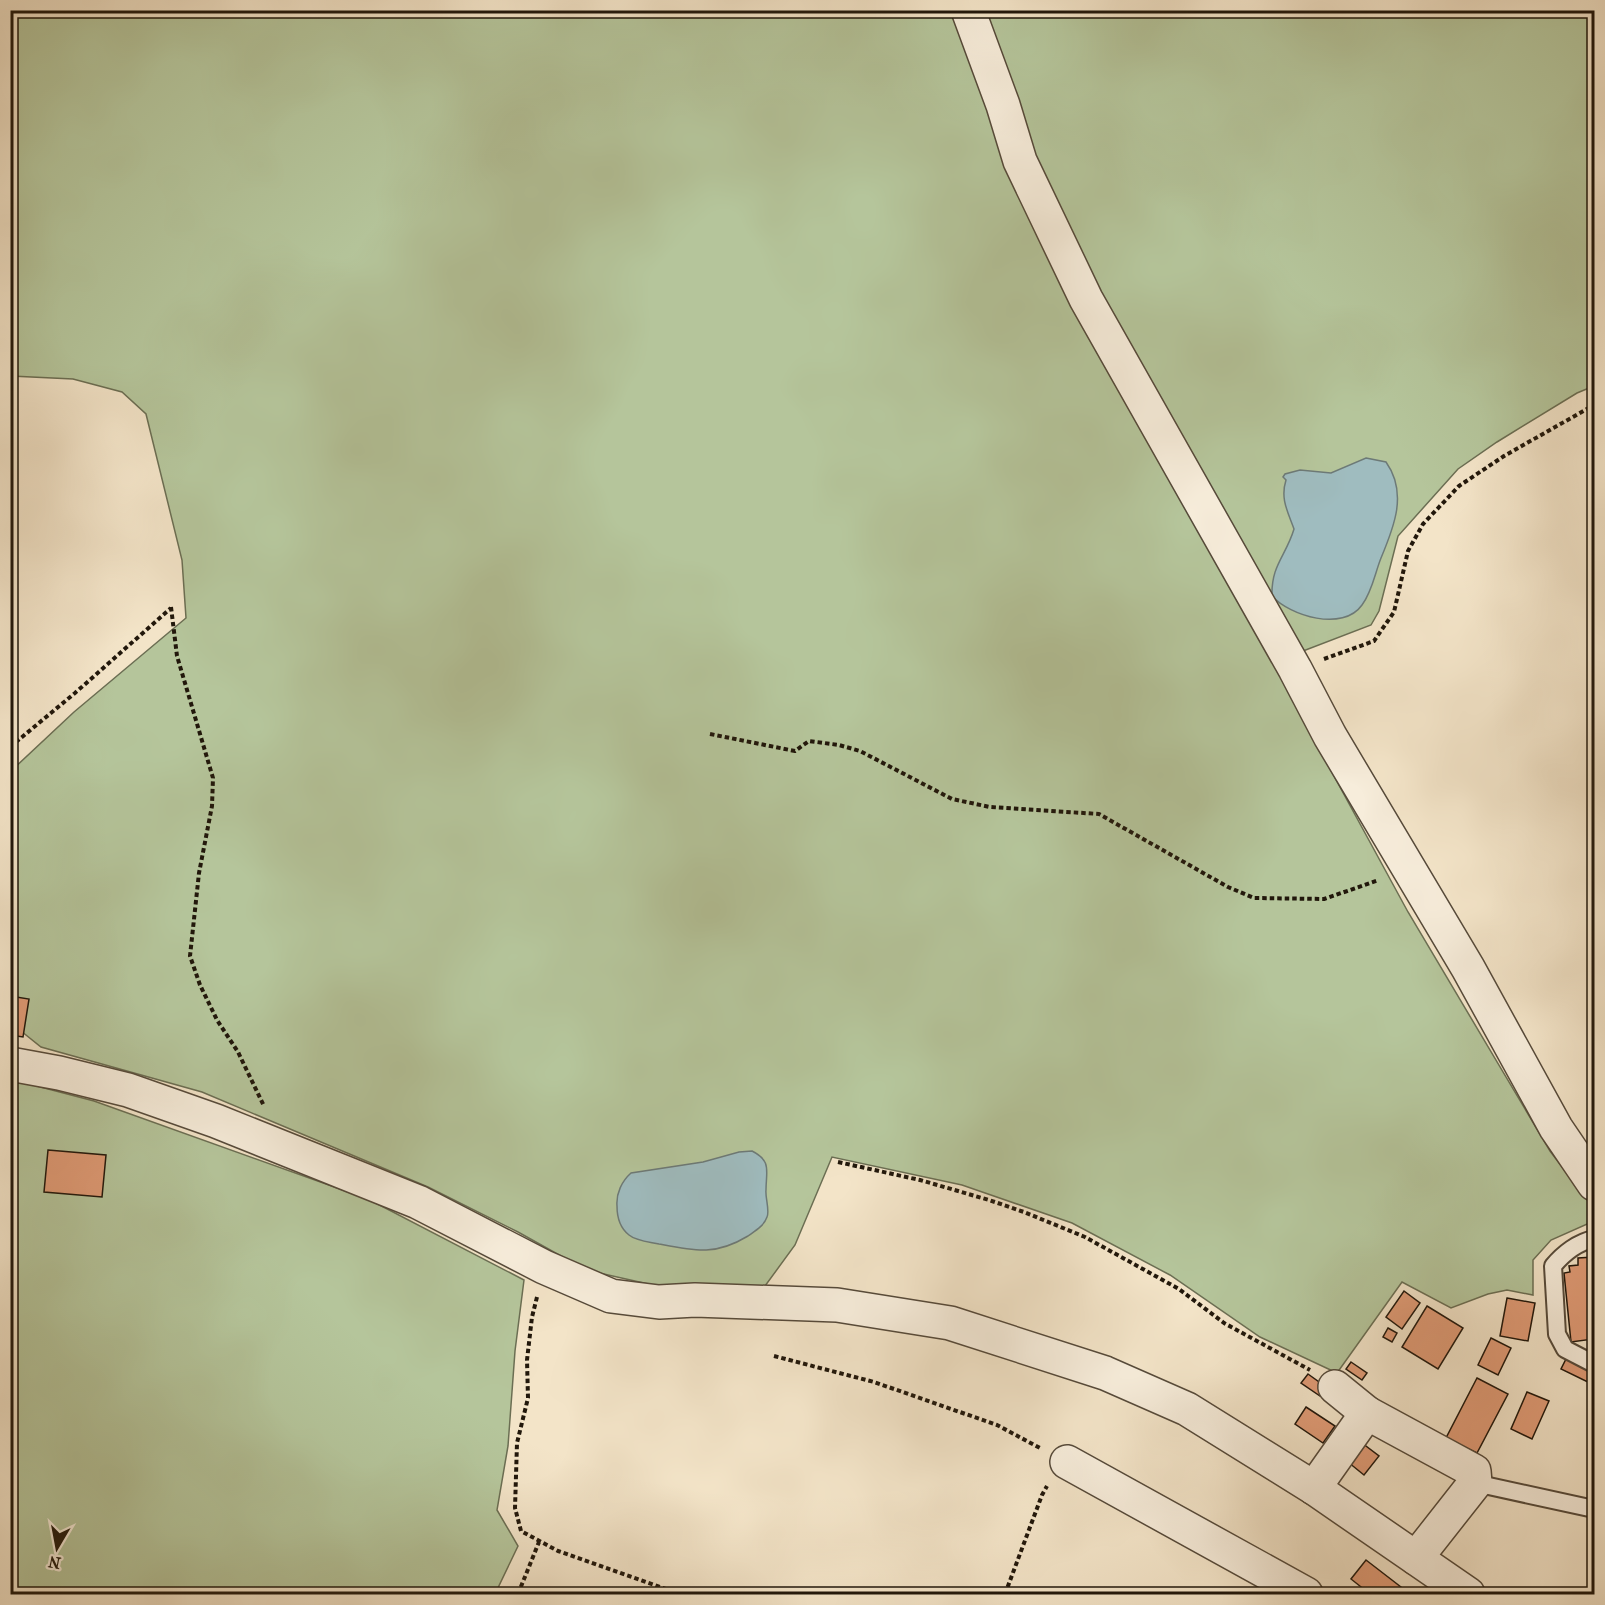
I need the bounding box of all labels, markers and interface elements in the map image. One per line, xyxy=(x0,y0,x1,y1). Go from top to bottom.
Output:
north arrow xyxy=(27,1518,87,1578)
text: N xyxy=(46,1552,62,1573)

